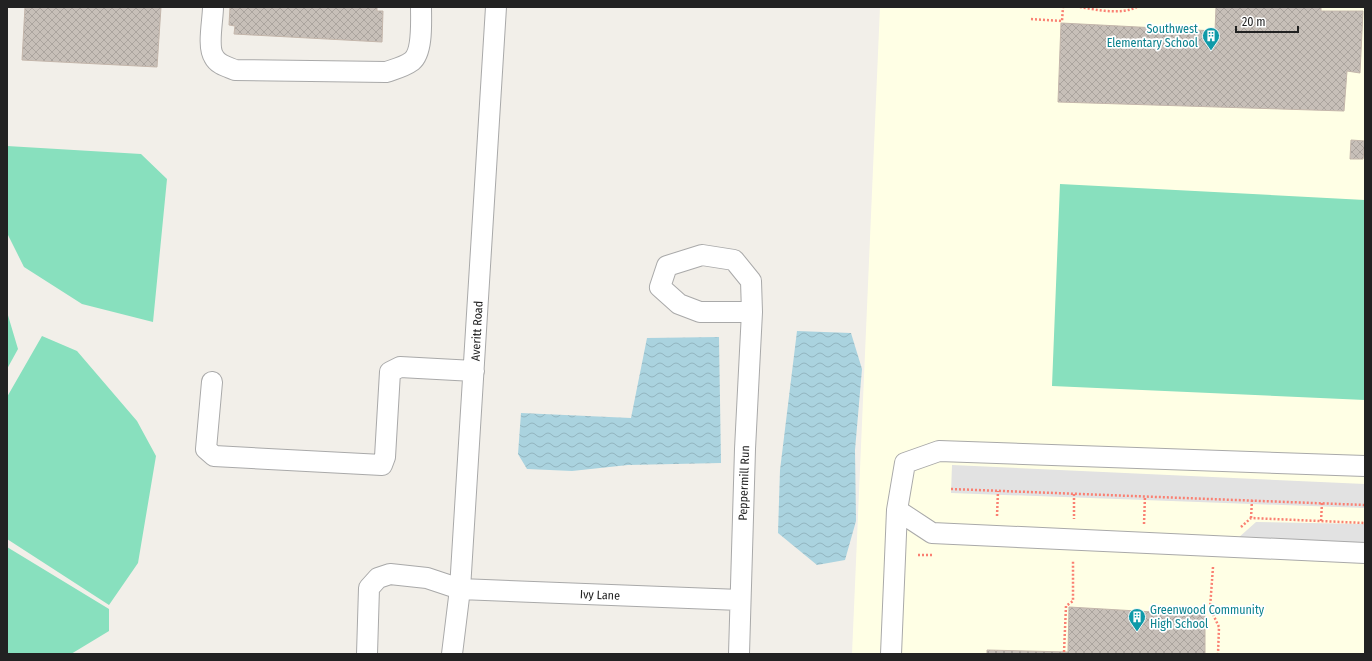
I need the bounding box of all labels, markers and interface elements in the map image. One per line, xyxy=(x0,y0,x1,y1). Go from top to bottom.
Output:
scale bar xyxy=(1236,8,1298,34)
text: 20 m xyxy=(1242,15,1266,29)
place label: Southwest Elementary School xyxy=(1107,22,1198,50)
building icon: Southwest Elementary School xyxy=(1201,26,1221,51)
street label: Averitt Road xyxy=(468,301,486,361)
street label: Peppermill Run xyxy=(736,445,752,521)
street label: Ivy Lane xyxy=(580,587,620,603)
place label: Greenwood Community High School xyxy=(1150,603,1265,631)
building icon: Greenwood Community High School xyxy=(1127,607,1147,632)

